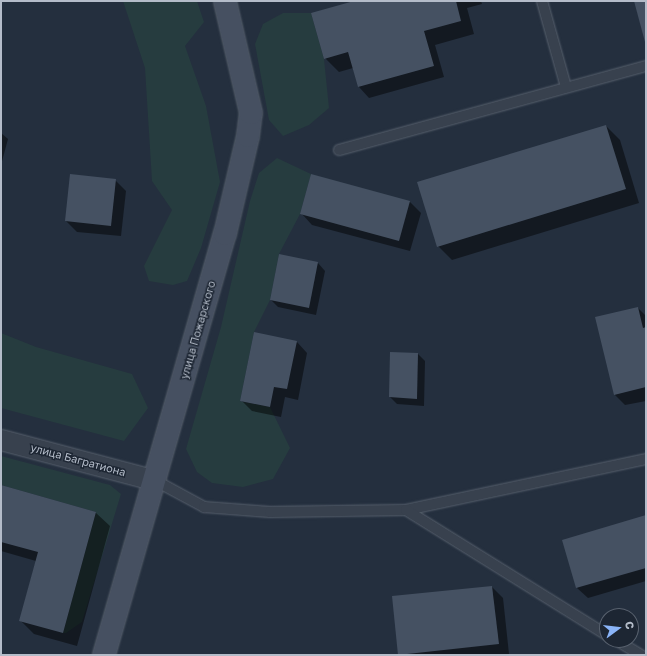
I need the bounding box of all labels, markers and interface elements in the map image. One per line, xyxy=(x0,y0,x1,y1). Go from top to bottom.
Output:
street label: улица Пожарского xyxy=(178,279,218,381)
street label: улица Багратиона xyxy=(29,441,127,479)
north arrow xyxy=(599,608,639,648)
text: С xyxy=(623,620,637,630)

